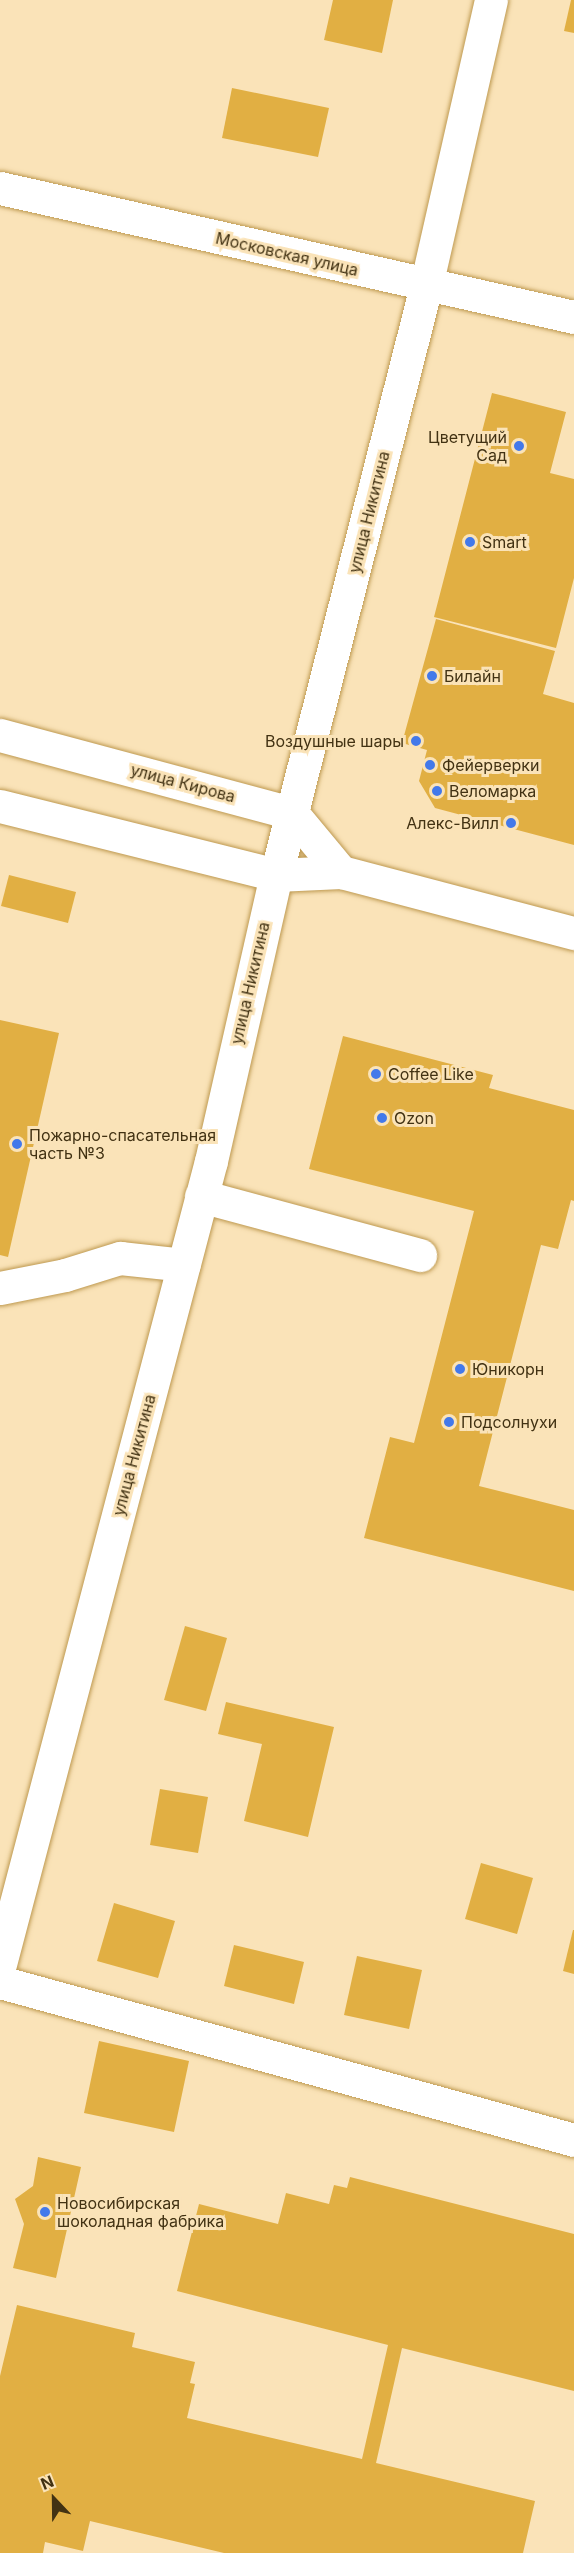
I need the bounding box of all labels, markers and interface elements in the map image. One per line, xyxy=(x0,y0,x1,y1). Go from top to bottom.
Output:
street label: Московская улица xyxy=(214,228,360,280)
place label: Цветущий Сад xyxy=(428,427,507,465)
marker: Цветущий Сад xyxy=(512,439,526,453)
street label: улица Никитина xyxy=(345,449,393,575)
place label: Smart xyxy=(482,532,527,552)
marker: Smart xyxy=(463,535,477,549)
place label: Билайн xyxy=(444,666,501,686)
marker: Билайн xyxy=(425,669,439,683)
place label: Воздушные шары xyxy=(265,731,404,751)
marker: Воздушные шары xyxy=(409,734,423,748)
place label: Фейерверки xyxy=(442,755,539,775)
marker: Фейерверки xyxy=(423,758,437,772)
street label: улица Кирова xyxy=(129,760,237,806)
place label: Веломарка xyxy=(449,781,536,801)
marker: Веломарка xyxy=(430,784,444,798)
place label: Алекс-Вилл xyxy=(406,813,499,833)
marker: Алекс-Вилл xyxy=(504,816,518,830)
street label: улица Никитина xyxy=(227,920,273,1046)
place label: Coffee Like xyxy=(388,1064,474,1084)
marker: Coffee Like xyxy=(369,1067,383,1081)
place label: Ozon xyxy=(394,1108,434,1128)
marker: Ozon xyxy=(375,1111,389,1125)
place label: Пожарно-спасательная часть №3 xyxy=(29,1125,216,1163)
marker: Пожарно-спасательная часть №3 xyxy=(10,1137,24,1151)
place label: Юникорн xyxy=(472,1359,544,1379)
marker: Юникорн xyxy=(453,1362,467,1376)
street label: улица Никитина xyxy=(109,1392,159,1518)
place label: Подсолнухи xyxy=(461,1412,557,1432)
marker: Подсолнухи xyxy=(442,1415,456,1429)
place label: Новосибирская шоколадная фабрика xyxy=(57,2193,224,2231)
marker: Новосибирская шоколадная фабрика xyxy=(38,2205,52,2219)
north arrow xyxy=(24,2469,84,2529)
text: N xyxy=(38,2471,57,2494)

